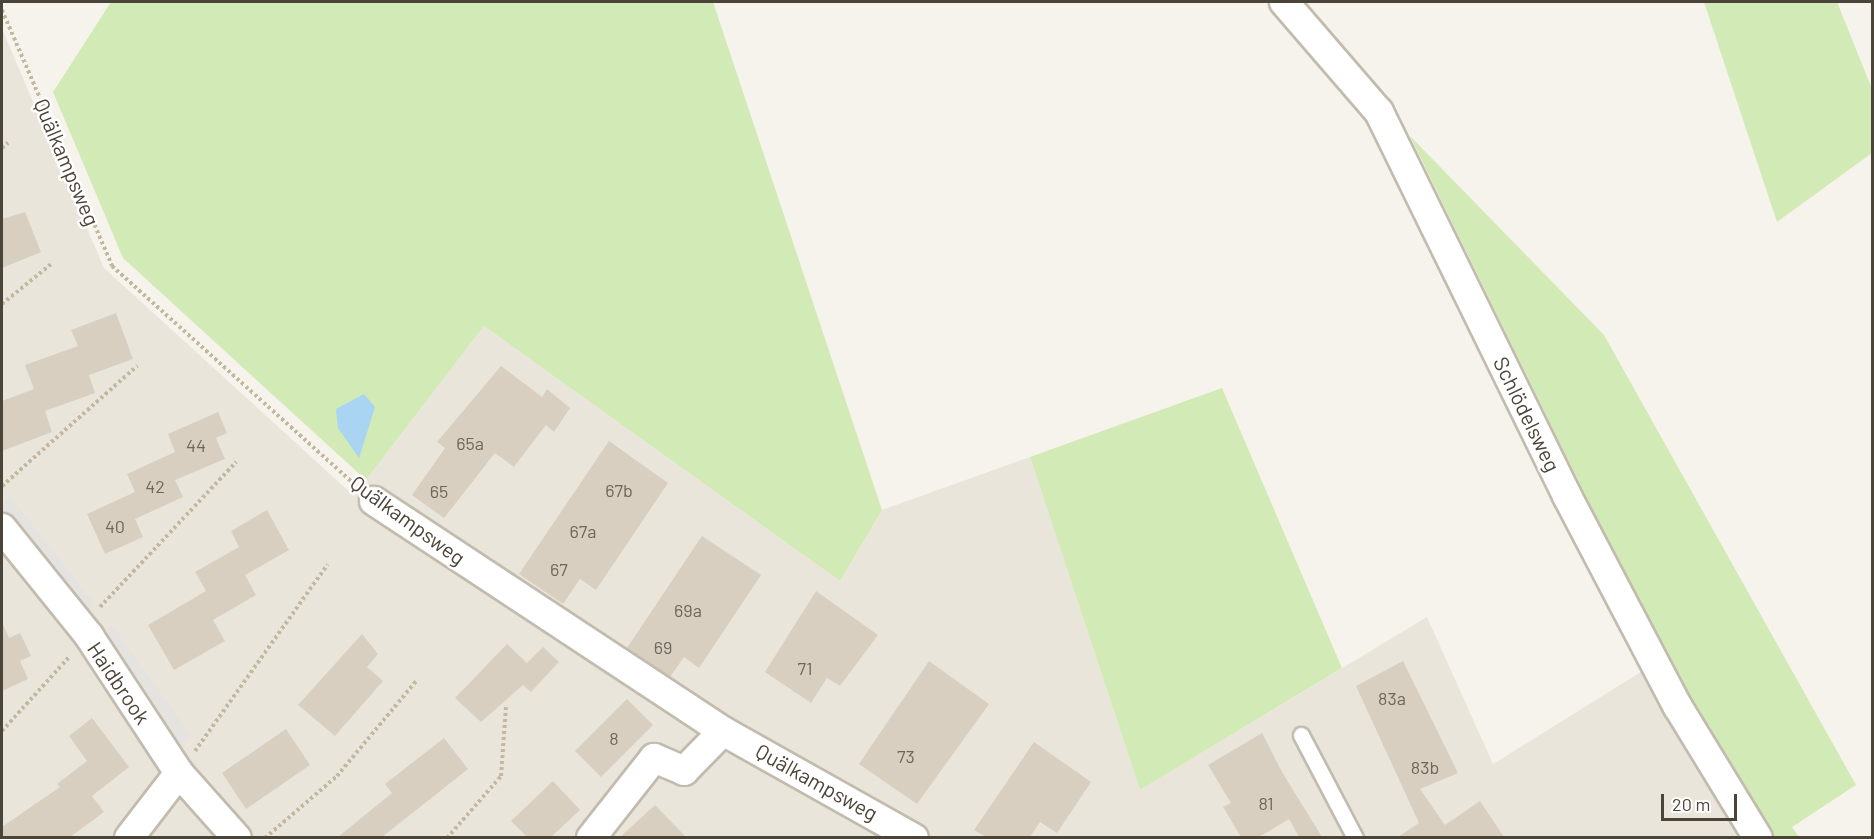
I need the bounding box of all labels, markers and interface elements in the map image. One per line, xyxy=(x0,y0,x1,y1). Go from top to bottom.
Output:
street label: Quälkampsweg xyxy=(29,95,105,229)
street label: Schlödelsweg xyxy=(1488,352,1566,476)
house number: 65a xyxy=(456,432,484,454)
house number: 44 xyxy=(186,434,206,456)
street label: Quälkampsweg xyxy=(346,470,470,570)
house number: 42 xyxy=(145,475,165,497)
house number: 67b xyxy=(605,479,633,501)
house number: 65 xyxy=(430,480,448,502)
house number: 40 xyxy=(105,515,125,537)
house number: 67a xyxy=(570,520,596,542)
house number: 67 xyxy=(550,558,568,580)
house number: 69a xyxy=(674,599,702,621)
house number: 69 xyxy=(654,636,672,658)
street label: Haidbrook xyxy=(82,637,156,729)
house number: 71 xyxy=(798,657,812,679)
house number: 83a xyxy=(1378,687,1406,709)
house number: 8 xyxy=(609,727,619,749)
street label: Quälkampsweg xyxy=(752,738,882,826)
house number: 73 xyxy=(897,745,915,767)
house number: 83b xyxy=(1411,756,1439,778)
scale bar xyxy=(1664,782,1740,820)
house number: 81 xyxy=(1258,792,1274,814)
text: 20 m xyxy=(1672,793,1710,815)

